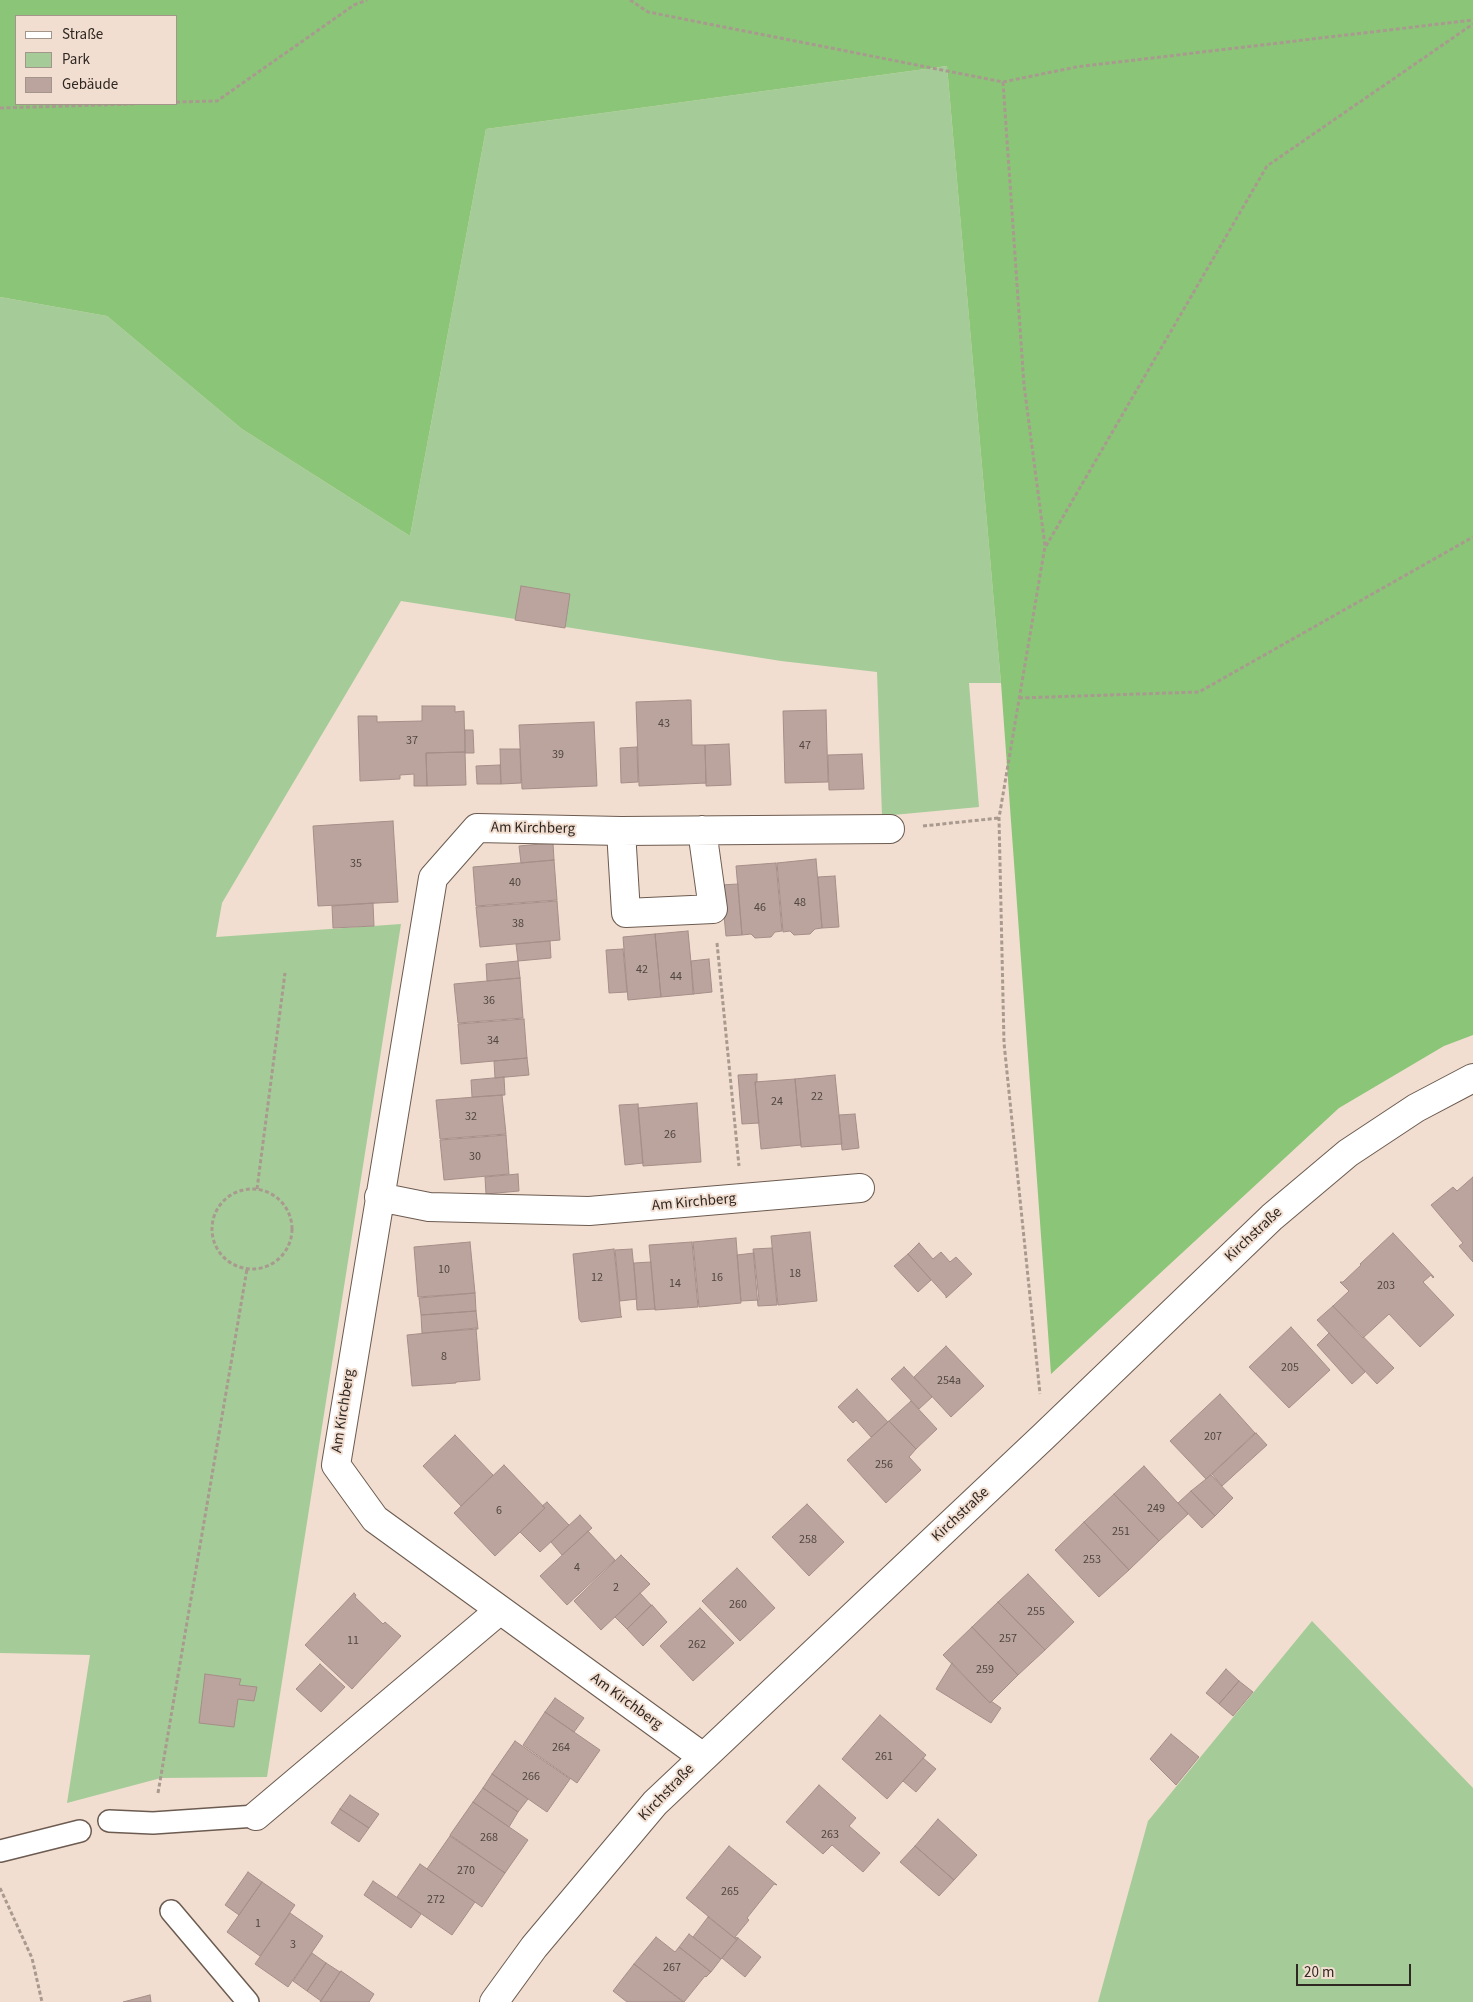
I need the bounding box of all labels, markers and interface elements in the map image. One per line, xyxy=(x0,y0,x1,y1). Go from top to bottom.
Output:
legend xyxy=(15,15,178,105)
text: Straße xyxy=(62,24,103,45)
text: Park xyxy=(62,49,90,70)
text: Gebäude xyxy=(62,74,118,95)
house number: 43 xyxy=(658,717,670,731)
house number: 37 xyxy=(406,734,418,748)
house number: 47 xyxy=(799,739,811,753)
house number: 39 xyxy=(552,748,564,762)
street label: Am Kirchberg xyxy=(491,819,575,839)
house number: 35 xyxy=(350,857,362,871)
house number: 40 xyxy=(509,876,521,890)
house number: 48 xyxy=(794,896,806,910)
house number: 46 xyxy=(754,901,766,915)
house number: 38 xyxy=(512,917,524,931)
house number: 42 xyxy=(636,963,648,977)
house number: 44 xyxy=(670,970,682,984)
house number: 36 xyxy=(483,994,495,1008)
house number: 34 xyxy=(487,1034,499,1048)
house number: 22 xyxy=(811,1090,823,1104)
house number: 24 xyxy=(771,1095,783,1109)
house number: 32 xyxy=(465,1110,477,1124)
house number: 26 xyxy=(664,1128,676,1142)
house number: 30 xyxy=(469,1150,481,1164)
street label: Am Kirchberg xyxy=(651,1190,737,1216)
street label: Kirchstraße xyxy=(1222,1204,1286,1266)
house number: 10 xyxy=(438,1263,450,1277)
house number: 18 xyxy=(789,1267,801,1281)
house number: 12 xyxy=(591,1271,603,1285)
house number: 16 xyxy=(711,1271,723,1285)
house number: 14 xyxy=(669,1277,681,1291)
house number: 203 xyxy=(1377,1279,1395,1293)
house number: 8 xyxy=(441,1350,447,1364)
house number: 205 xyxy=(1281,1361,1299,1375)
street label: Am Kirchberg xyxy=(329,1368,359,1454)
house number: 254a xyxy=(937,1374,961,1388)
house number: 207 xyxy=(1204,1430,1222,1444)
house number: 256 xyxy=(875,1458,893,1472)
street label: Kirchstraße xyxy=(929,1484,993,1546)
house number: 249 xyxy=(1147,1502,1165,1516)
house number: 6 xyxy=(496,1504,502,1518)
house number: 251 xyxy=(1112,1525,1130,1539)
house number: 258 xyxy=(799,1533,817,1547)
house number: 253 xyxy=(1083,1553,1101,1567)
house number: 4 xyxy=(574,1561,580,1575)
house number: 2 xyxy=(613,1581,619,1595)
house number: 260 xyxy=(729,1598,747,1612)
house number: 255 xyxy=(1027,1605,1045,1619)
house number: 257 xyxy=(999,1632,1017,1646)
house number: 11 xyxy=(347,1634,359,1648)
house number: 262 xyxy=(688,1638,706,1652)
house number: 259 xyxy=(976,1663,994,1677)
street label: Am Kirchberg xyxy=(587,1670,665,1734)
house number: 264 xyxy=(552,1741,570,1755)
house number: 261 xyxy=(875,1750,893,1764)
street label: Kirchstraße xyxy=(636,1761,698,1825)
house number: 266 xyxy=(522,1770,540,1784)
house number: 263 xyxy=(821,1828,839,1842)
house number: 268 xyxy=(480,1831,498,1845)
house number: 270 xyxy=(457,1864,475,1878)
house number: 265 xyxy=(721,1885,739,1899)
house number: 272 xyxy=(427,1893,445,1907)
house number: 1 xyxy=(255,1917,261,1931)
house number: 3 xyxy=(290,1938,296,1952)
scale bar xyxy=(1298,1954,1413,1986)
house number: 267 xyxy=(663,1961,681,1975)
text: 20 m xyxy=(1304,1962,1334,1983)

